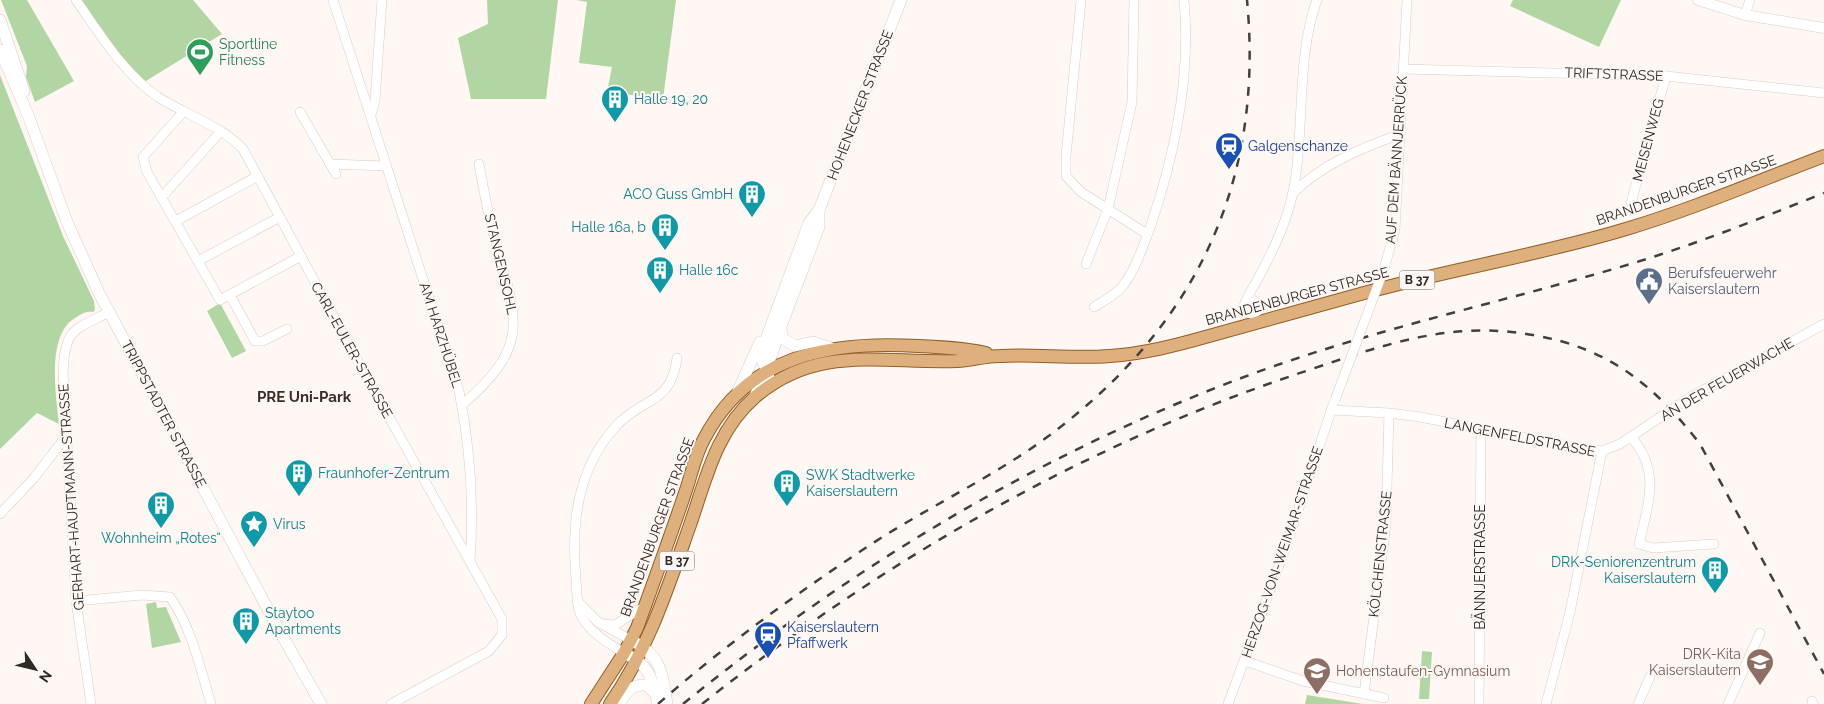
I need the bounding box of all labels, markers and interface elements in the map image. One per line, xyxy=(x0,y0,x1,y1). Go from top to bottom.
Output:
street label: HOHENECKER STRASSE xyxy=(824,28,896,182)
place label: Sportline Fitness xyxy=(219,36,277,68)
sports icon: Sportline Fitness xyxy=(185,37,215,76)
street label: TRIFTSTRASSE xyxy=(1564,64,1664,84)
street label: AUF DEM BÄNNJERRÜCK xyxy=(1380,75,1410,245)
building icon: Halle 19, 20 xyxy=(600,84,630,123)
place label: Halle 19, 20 xyxy=(634,91,708,107)
street label: MEISENWEG xyxy=(1629,97,1667,183)
station icon: Galgenschanze xyxy=(1214,131,1244,170)
place label: Galgenschanze xyxy=(1248,138,1348,154)
street label: BRANDENBURGER STRASSE xyxy=(1594,152,1778,228)
building icon: ACO Guss GmbH xyxy=(737,179,767,218)
place label: ACO Guss GmbH xyxy=(623,186,733,202)
street label: STANGENSOHL xyxy=(482,212,520,316)
building icon: Halle 16a, b xyxy=(650,212,680,251)
place label: Halle 16a, b xyxy=(571,219,646,235)
building icon: Halle 16c xyxy=(645,255,675,294)
place label: Halle 16c xyxy=(679,262,739,278)
street label: BRANDENBURGER STRASSE xyxy=(1204,264,1390,328)
place label: Berufsfeuerwehr Kaiserslautern xyxy=(1668,265,1777,297)
public building icon: Berufsfeuerwehr Kaiserslautern xyxy=(1634,266,1664,305)
road number: B 37 xyxy=(1400,270,1434,290)
street label: CARL-EULER-STRASSE xyxy=(308,279,396,421)
street label: AM HARZHÜBEL xyxy=(416,280,468,390)
street label: AN DER FEUERWACHE xyxy=(1658,334,1796,424)
street label: TRIPPSTADTER STRASSE xyxy=(118,338,210,490)
street label: GERHART-HAUPTMANN-STRASSE xyxy=(55,383,87,611)
district label: PRE Uni-Park xyxy=(257,388,352,406)
street label: LANGENFELDSTRASSE xyxy=(1443,414,1597,460)
street label: BRANDENBURGER STRASSE xyxy=(617,435,697,619)
street label: HERZOG-VON-WEIMAR-STRASSE xyxy=(1238,444,1326,660)
building icon: Fraunhofer-Zentrum xyxy=(284,458,314,497)
place label: Fraunhofer-Zentrum xyxy=(318,465,450,481)
place label: SWK Stadtwerke Kaiserslautern xyxy=(806,467,915,499)
building icon: SWK Stadtwerke Kaiserslautern xyxy=(772,468,802,507)
building icon: Wohnheim „Rotes“ xyxy=(146,490,176,529)
street label: KÖLCHENSTRASSE xyxy=(1363,490,1395,618)
street label: BÄNNJERSTRASSE xyxy=(1470,504,1488,630)
place icon: Virus xyxy=(239,509,269,548)
place label: Virus xyxy=(273,516,306,532)
place label: Wohnheim „Rotes“ xyxy=(101,530,221,546)
road number: B 37 xyxy=(660,552,694,570)
place label: DRK-Seniorenzentrum Kaiserslautern xyxy=(1551,554,1696,586)
building icon: DRK-Seniorenzentrum Kaiserslautern xyxy=(1700,555,1730,594)
place label: Staytoo Apartments xyxy=(265,605,341,637)
building icon: Staytoo Apartments xyxy=(231,606,261,645)
place label: Kaiserslautern Pfaffwerk xyxy=(787,619,879,651)
station icon: Kaiserslautern Pfaffwerk xyxy=(753,620,783,659)
north arrow xyxy=(10,644,60,694)
place label: DRK-Kita Kaiserslautern xyxy=(1649,646,1741,678)
school or university icon: DRK-Kita Kaiserslautern xyxy=(1745,647,1775,686)
school or university icon: Hohenstaufen-Gymnasium xyxy=(1302,656,1332,695)
place label: Hohenstaufen-Gymnasium xyxy=(1336,663,1510,679)
text: N xyxy=(36,667,55,685)

